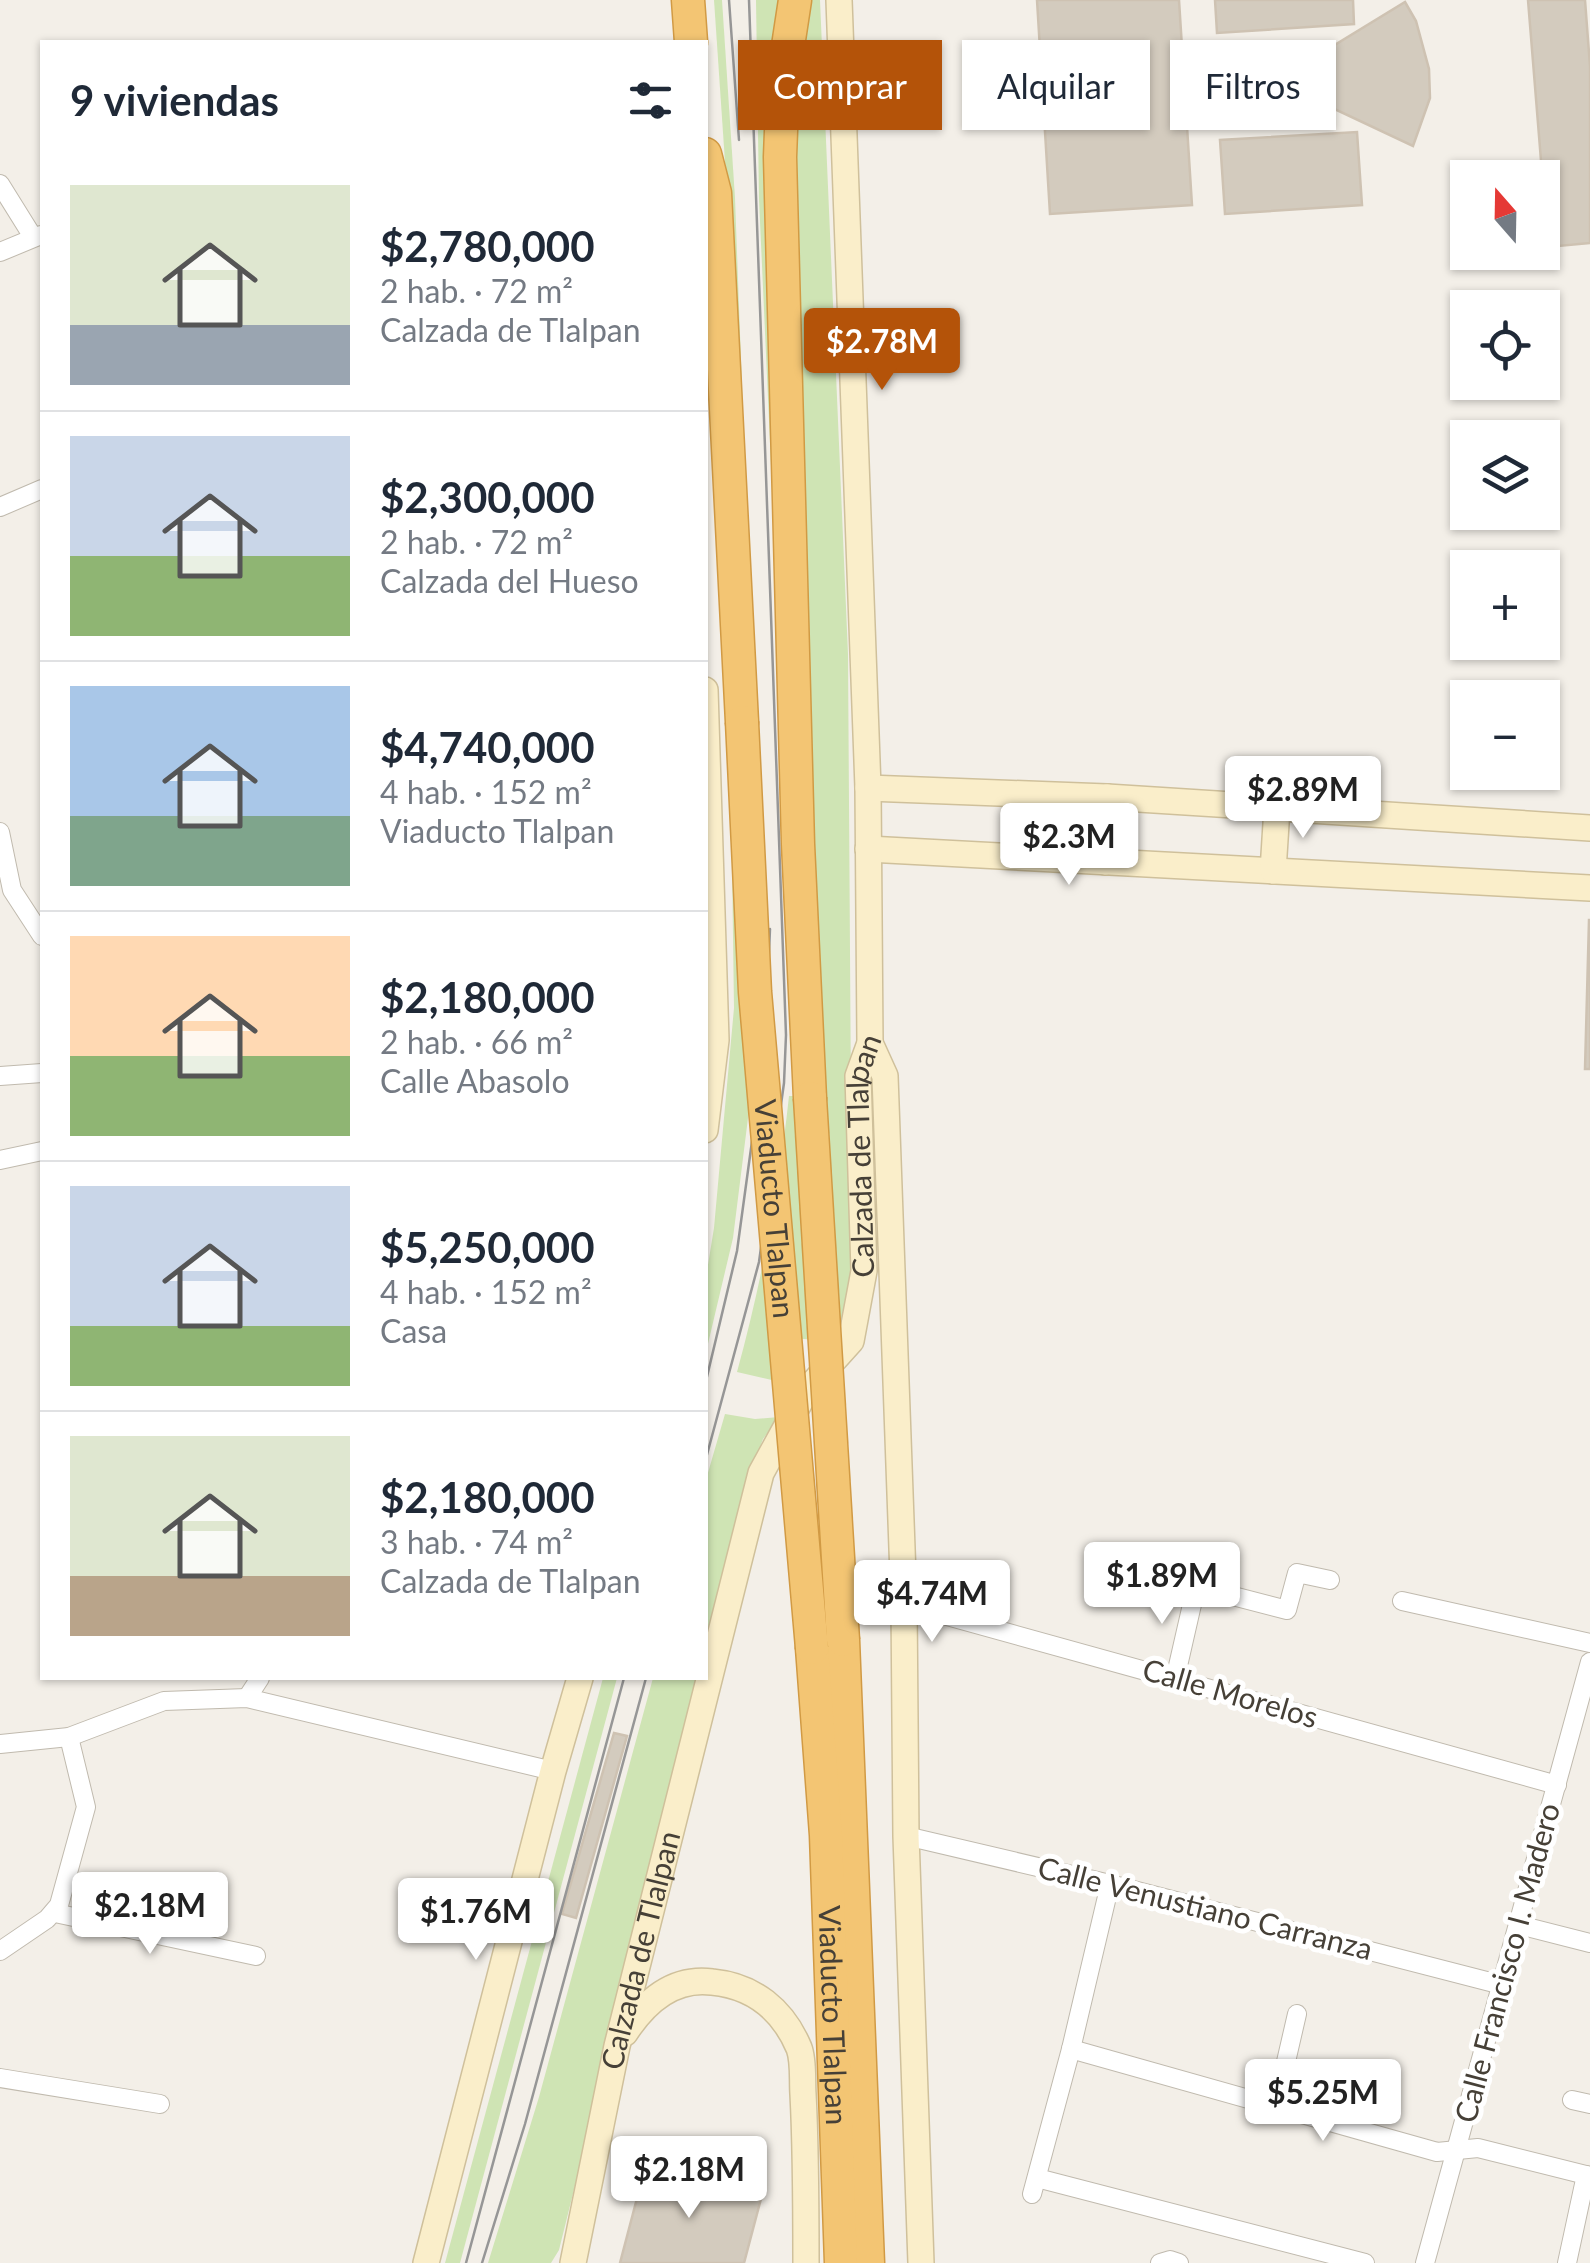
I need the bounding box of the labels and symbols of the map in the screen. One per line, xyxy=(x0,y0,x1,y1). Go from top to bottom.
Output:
north arrow xyxy=(1450,160,1560,270)
pin: $2.78M xyxy=(801,308,963,393)
pin: $2.89M xyxy=(1222,756,1384,841)
pin: $2.3M xyxy=(999,803,1139,888)
street label: Calzada de Tlalpan xyxy=(837,1029,888,1278)
street label: Viaducto Tlalpan xyxy=(748,1098,803,1320)
pin: $1.89M xyxy=(1081,1542,1243,1627)
pin: $4.74M xyxy=(851,1560,1013,1645)
street label: Calle Morelos xyxy=(1139,1650,1322,1734)
street label: Calle Francisco I. Madero xyxy=(1446,1799,1566,2126)
street label: Calzada de Tlalpan xyxy=(593,1827,686,2072)
street label: Calle Venustiano Carranza xyxy=(1035,1848,1376,1966)
pin: $2.18M xyxy=(69,1872,231,1957)
pin: $1.76M xyxy=(395,1878,557,1963)
street label: Viaducto Tlalpan xyxy=(812,1905,856,2126)
pin: $5.25M xyxy=(1242,2059,1404,2144)
pin: $2.18M xyxy=(608,2136,770,2221)

